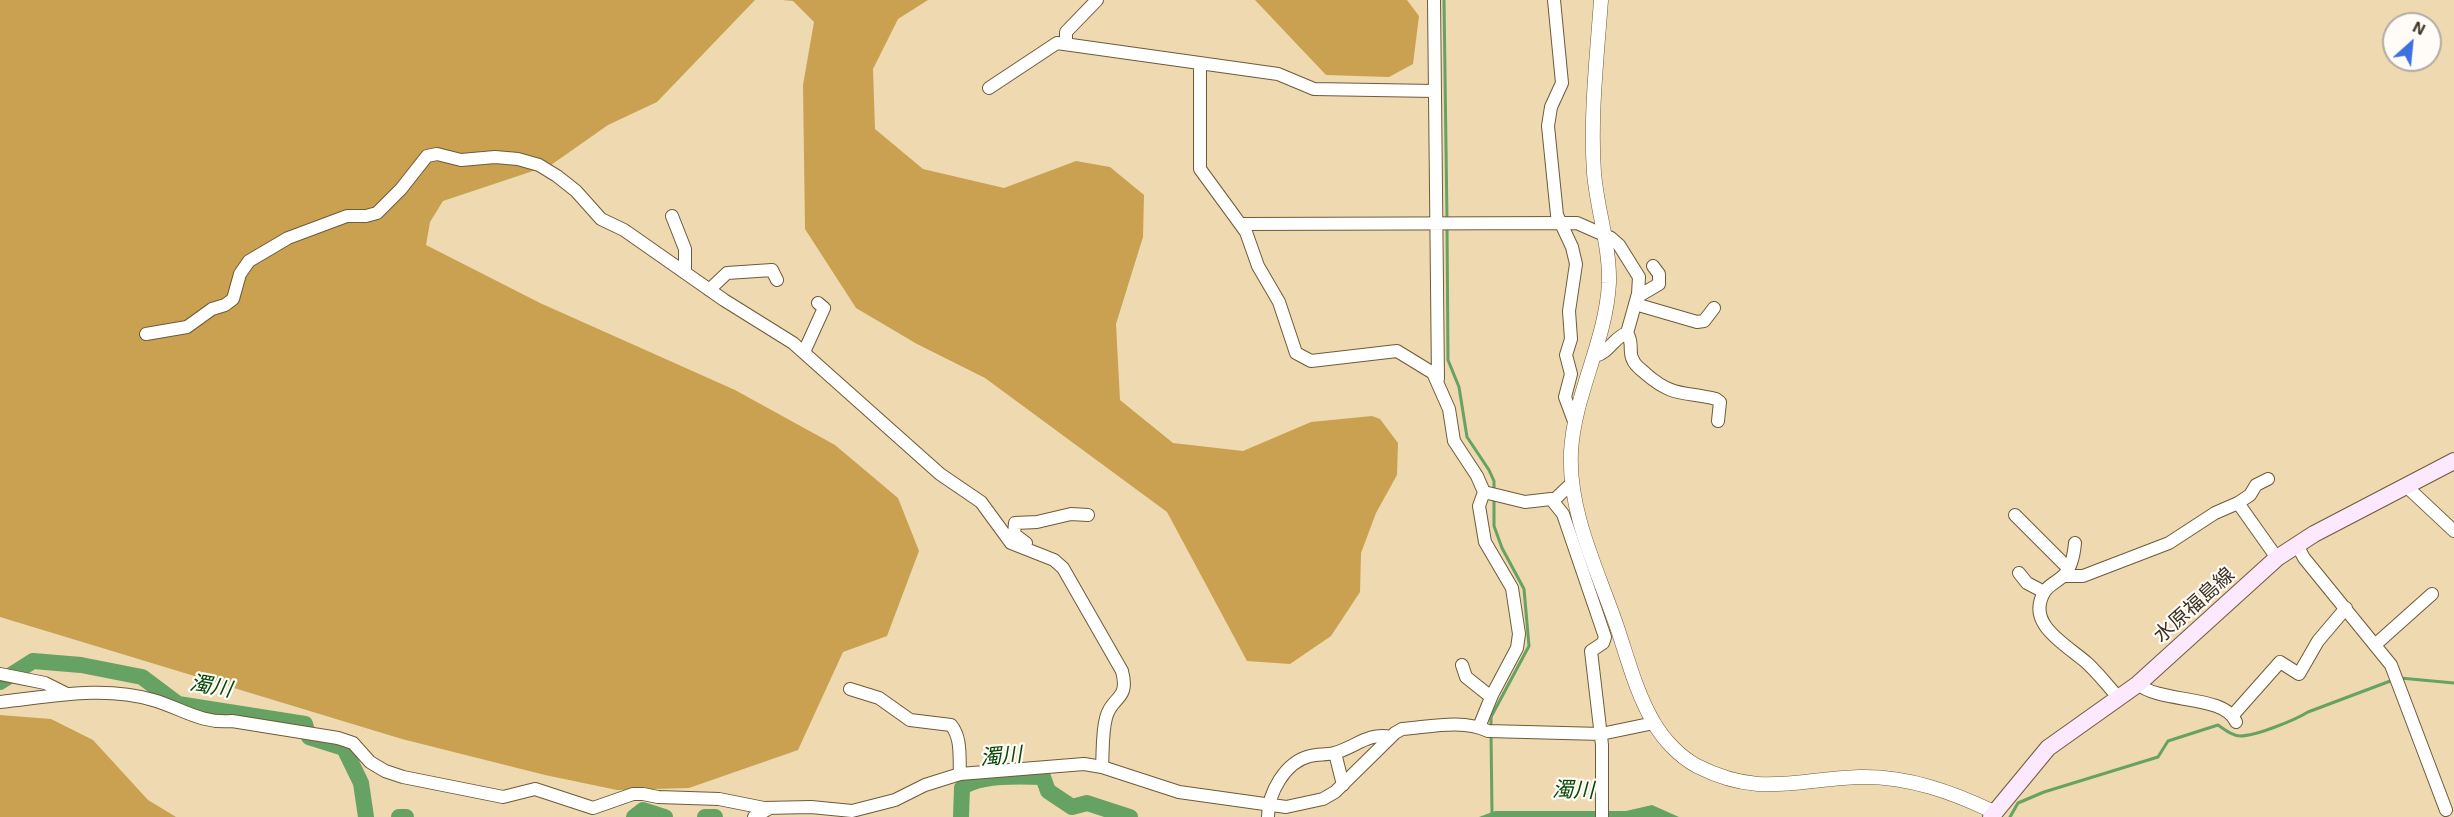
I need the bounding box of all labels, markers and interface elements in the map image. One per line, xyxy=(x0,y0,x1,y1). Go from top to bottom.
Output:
north arrow xyxy=(2382,12,2442,72)
text: N xyxy=(2410,16,2429,38)
street label: 水原福島線 xyxy=(2149,563,2239,647)
water label: 濁川 xyxy=(188,670,234,702)
water label: 濁川 xyxy=(979,742,1023,770)
water label: 濁川 xyxy=(1552,777,1594,803)

